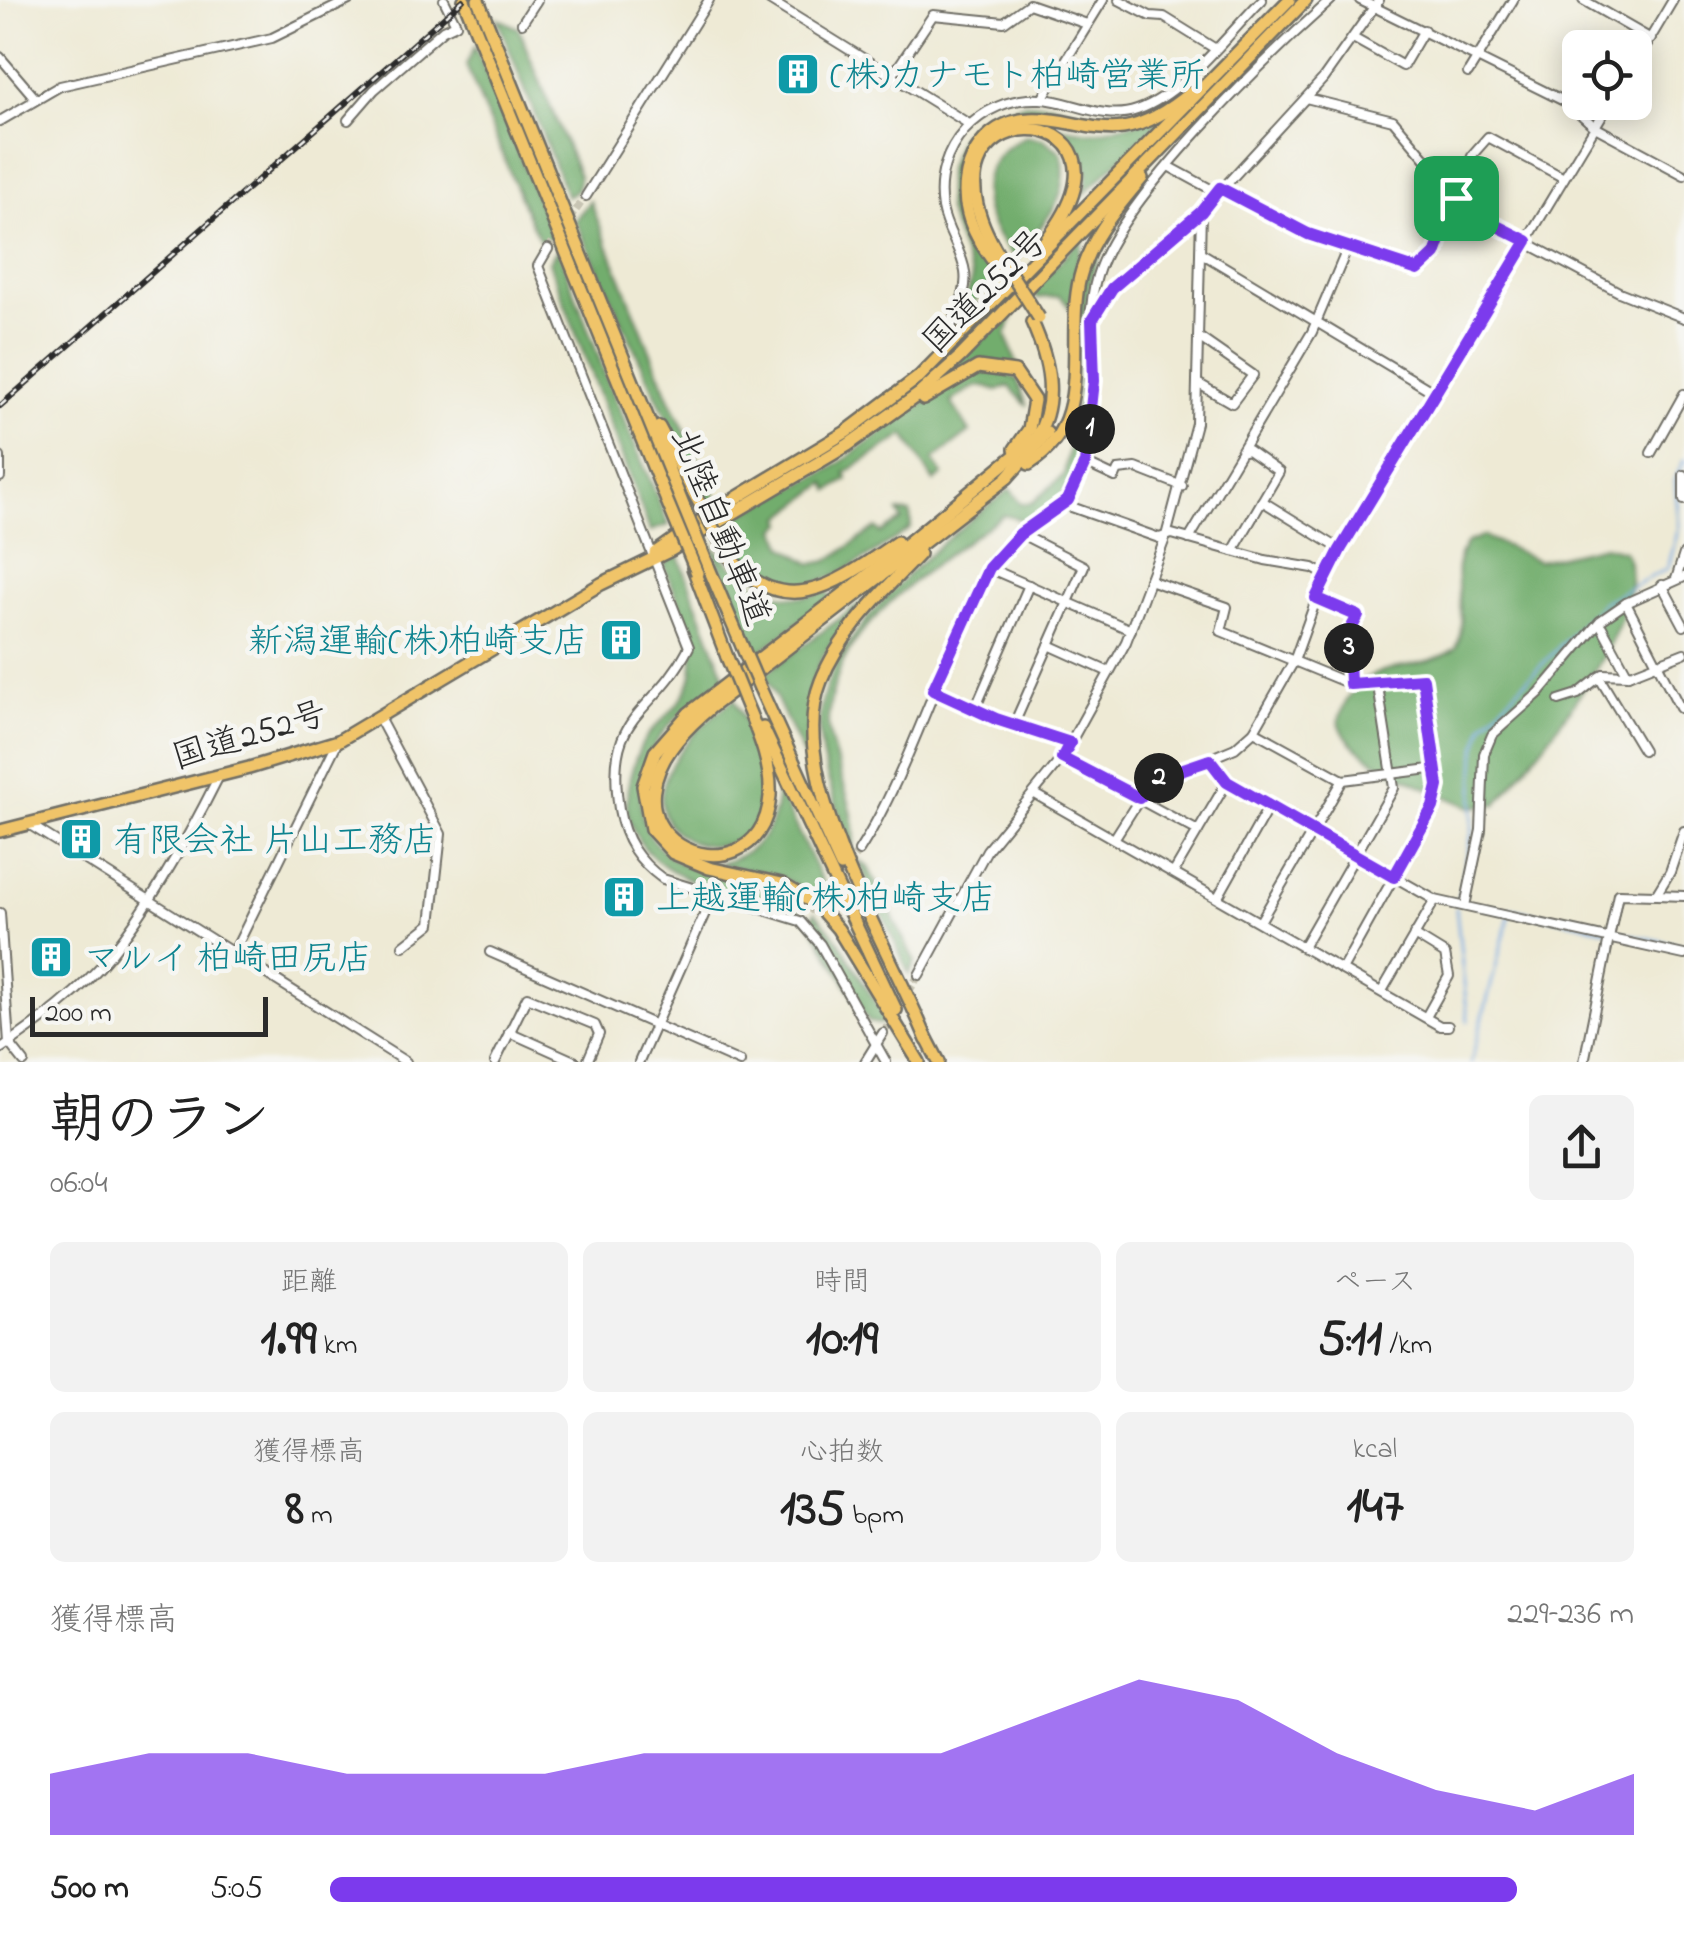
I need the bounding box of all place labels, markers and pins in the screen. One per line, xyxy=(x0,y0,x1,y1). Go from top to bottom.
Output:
building icon: (株)カナモト柏崎営業所 xyxy=(775,51,821,97)
place label: (株)カナモト柏崎営業所 xyxy=(830,52,1205,103)
pin xyxy=(1414,156,1499,241)
pin: 1 xyxy=(1065,404,1115,454)
building icon: 新潟運輸(株)柏崎支店 xyxy=(598,617,644,663)
place label: 新潟運輸(株)柏崎支店 xyxy=(248,618,588,669)
pin: 3 xyxy=(1324,623,1374,673)
pin: 2 xyxy=(1134,753,1184,803)
building icon: 有限会社 片山工務店 xyxy=(58,816,104,862)
place label: 有限会社 片山工務店 xyxy=(114,817,438,868)
building icon: 上越運輸(株)柏崎支店 xyxy=(601,874,647,920)
place label: 上越運輸(株)柏崎支店 xyxy=(656,875,996,926)
building icon: マルイ 柏崎田尻店 xyxy=(28,934,74,980)
place label: マルイ 柏崎田尻店 xyxy=(84,935,372,986)

